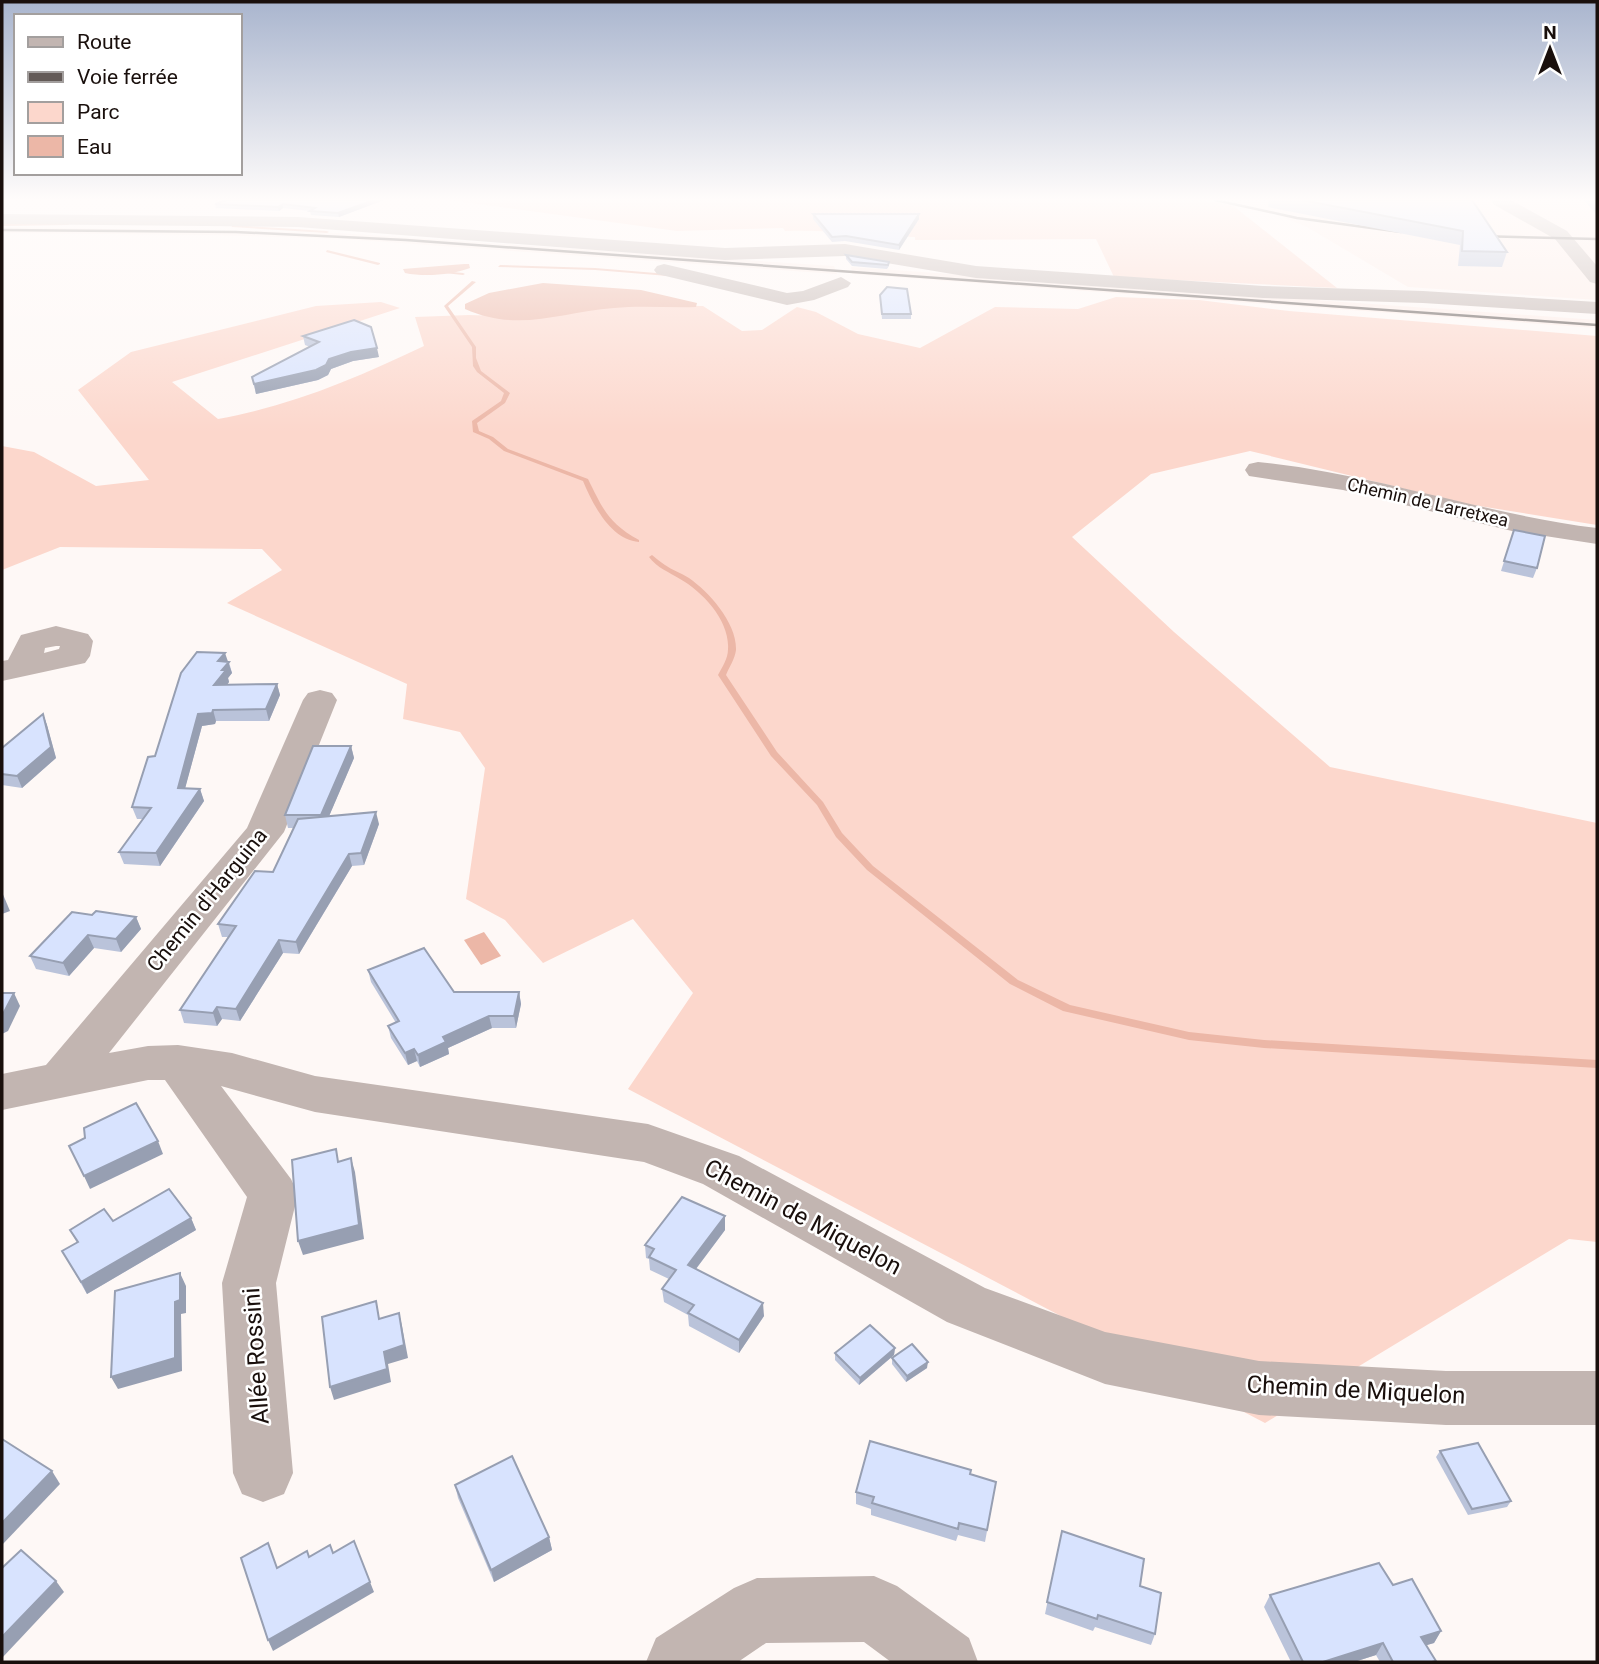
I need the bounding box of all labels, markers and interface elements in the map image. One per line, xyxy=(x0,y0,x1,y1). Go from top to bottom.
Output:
legend xyxy=(14,14,242,175)
north arrow xyxy=(1515,14,1585,84)
text: N xyxy=(1543,21,1557,44)
text: Route xyxy=(77,30,132,54)
text: Voie ferrée xyxy=(77,65,178,89)
text: Parc xyxy=(77,100,119,124)
text: Eau xyxy=(77,135,112,159)
street label: Chemin de Larretxea xyxy=(1345,473,1511,531)
street label: Chemin d'Harguina xyxy=(142,824,272,976)
street label: Chemin de Miquelon xyxy=(700,1153,906,1281)
street label: Allée Rossini xyxy=(237,1287,275,1425)
street label: Chemin de Miquelon xyxy=(1246,1370,1466,1410)

